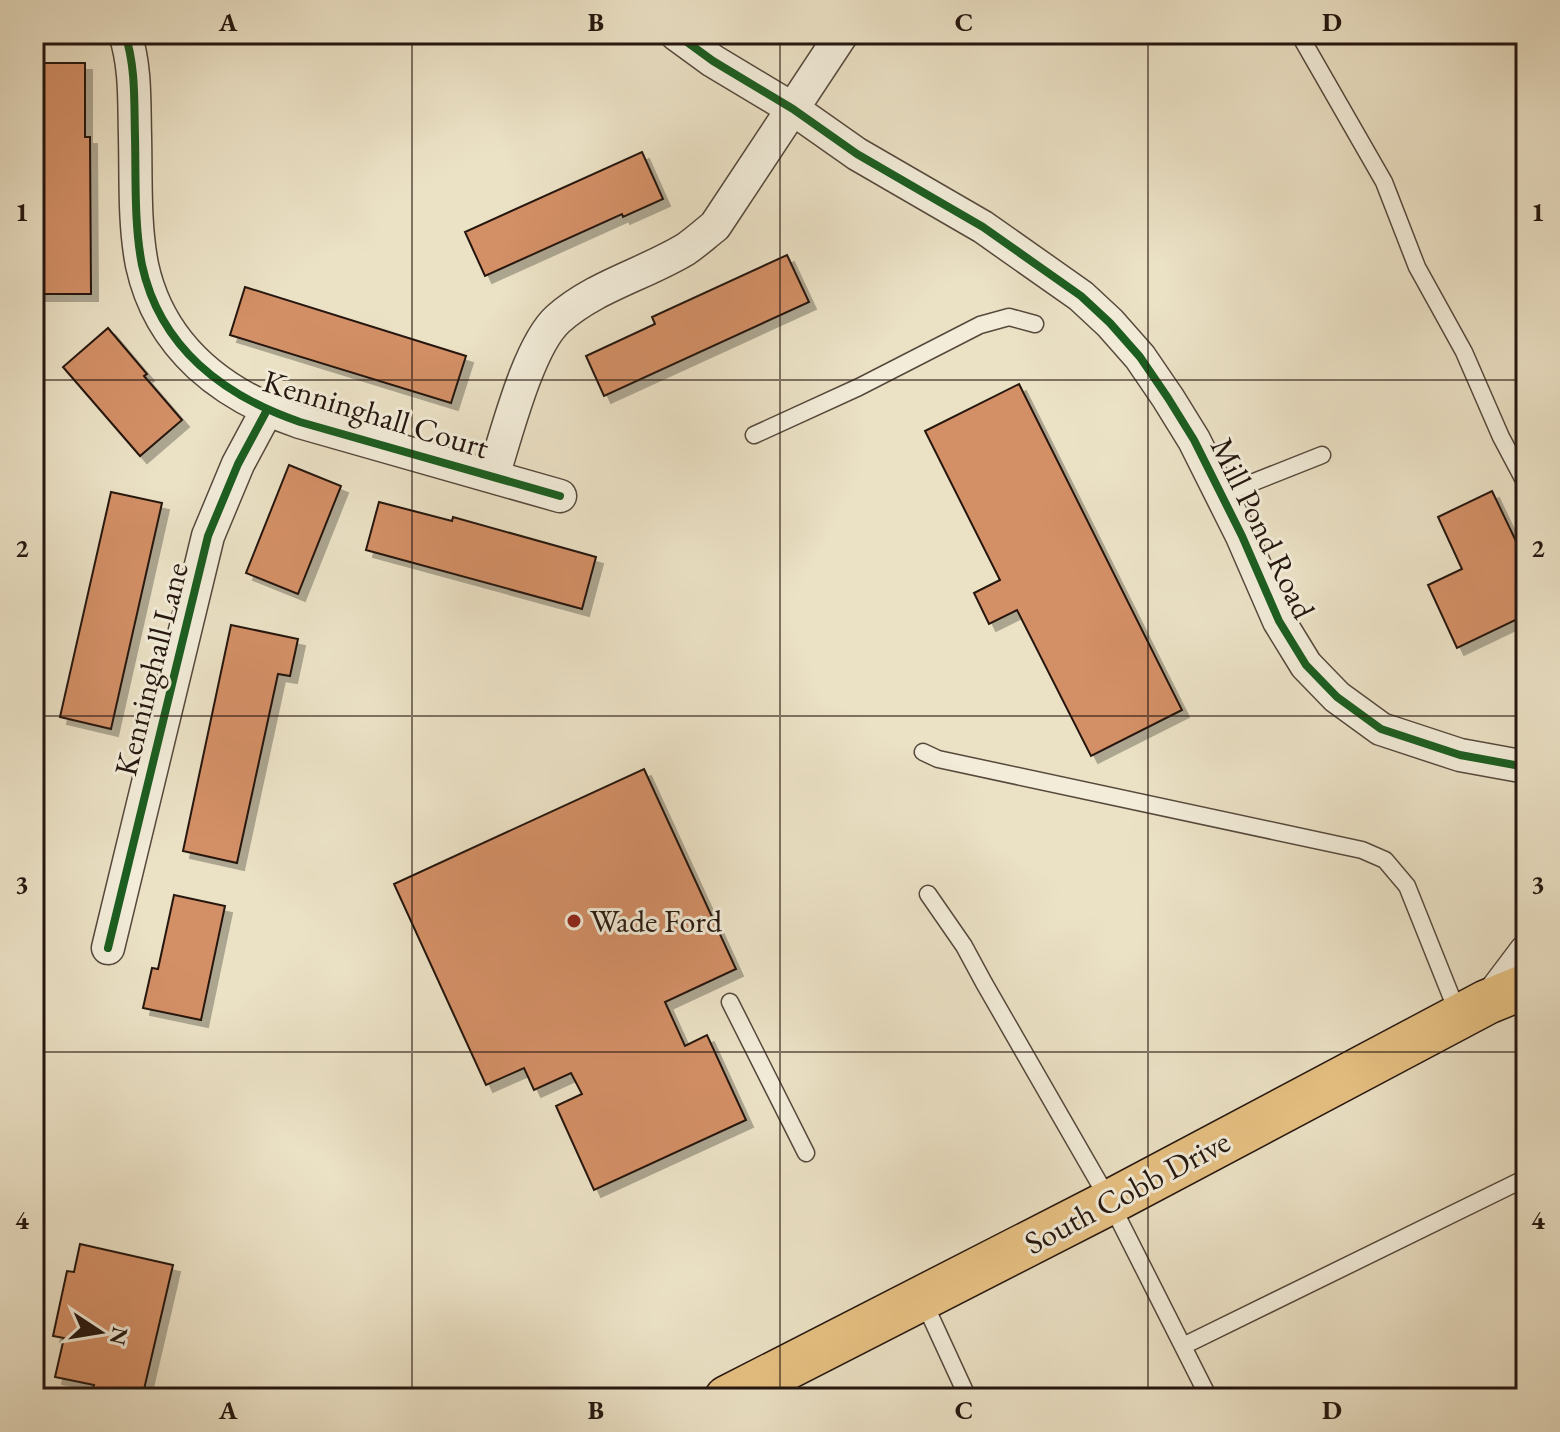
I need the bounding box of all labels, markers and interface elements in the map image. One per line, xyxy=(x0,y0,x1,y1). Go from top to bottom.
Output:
text: A xyxy=(218,5,238,39)
text: B xyxy=(588,5,604,39)
text: C xyxy=(955,5,973,39)
text: D xyxy=(1322,5,1342,39)
text: 1 xyxy=(15,195,29,229)
text: 1 xyxy=(1531,195,1545,229)
street label: Kenninghall Court xyxy=(258,360,494,468)
street label: Mill Pond Road xyxy=(1201,430,1325,626)
text: 2 xyxy=(15,531,29,565)
text: 2 xyxy=(1531,531,1545,565)
street label: Kenninghall Lane xyxy=(104,558,198,780)
text: 3 xyxy=(15,867,29,901)
text: 3 xyxy=(1531,867,1545,901)
place label: Wade Ford xyxy=(590,900,723,942)
marker: Wade Ford xyxy=(565,912,583,930)
street label: South Cobb Drive xyxy=(1017,1120,1237,1264)
text: 4 xyxy=(15,1203,29,1237)
text: 4 xyxy=(1531,1203,1545,1237)
north arrow xyxy=(60,1292,140,1372)
text: N xyxy=(103,1324,135,1348)
text: A xyxy=(218,1393,238,1427)
text: B xyxy=(588,1393,604,1427)
text: C xyxy=(955,1393,973,1427)
text: D xyxy=(1322,1393,1342,1427)

